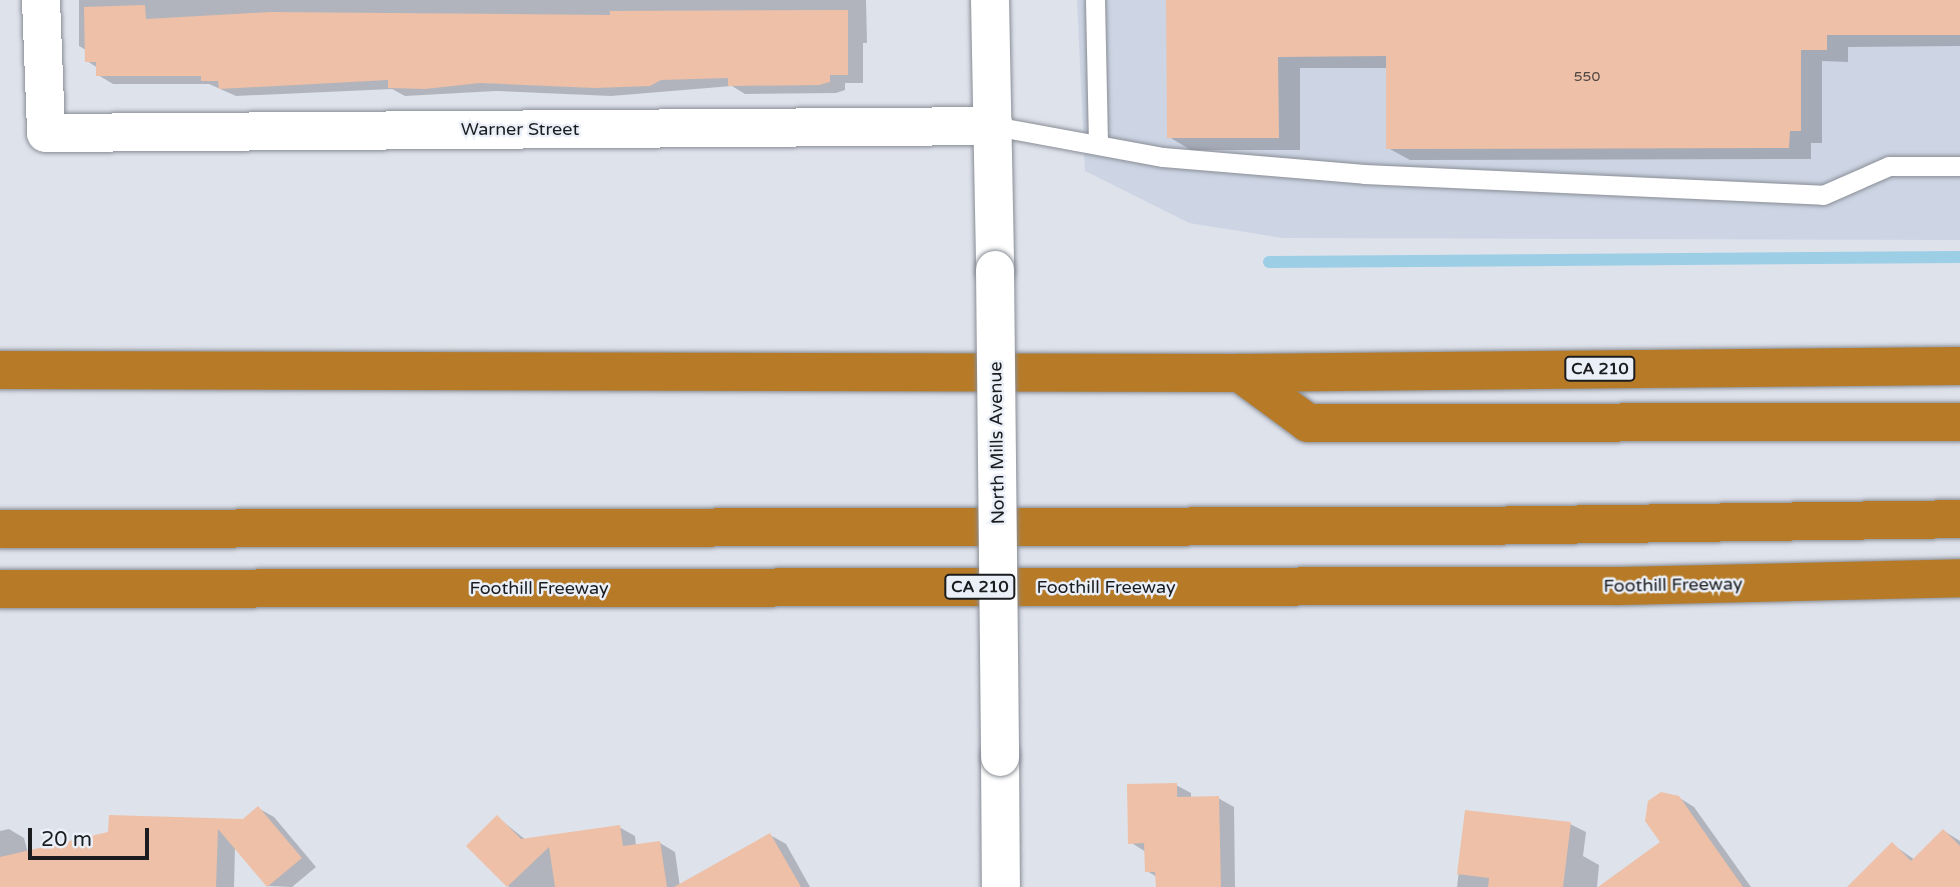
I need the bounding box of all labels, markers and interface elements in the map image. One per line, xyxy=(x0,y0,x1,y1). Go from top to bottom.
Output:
house number: 550 xyxy=(1574,69,1600,85)
street label: Warner Street xyxy=(461,118,579,140)
road number: CA 210 xyxy=(1563,356,1637,382)
street label: North Mills Avenue xyxy=(985,361,1009,525)
street label: Foothill Freeway xyxy=(1603,573,1743,597)
road number: CA 210 xyxy=(943,574,1017,600)
street label: Foothill Freeway xyxy=(1036,576,1176,598)
street label: Foothill Freeway xyxy=(469,577,609,599)
scale bar xyxy=(32,814,152,858)
text: 20 m xyxy=(41,827,92,852)

